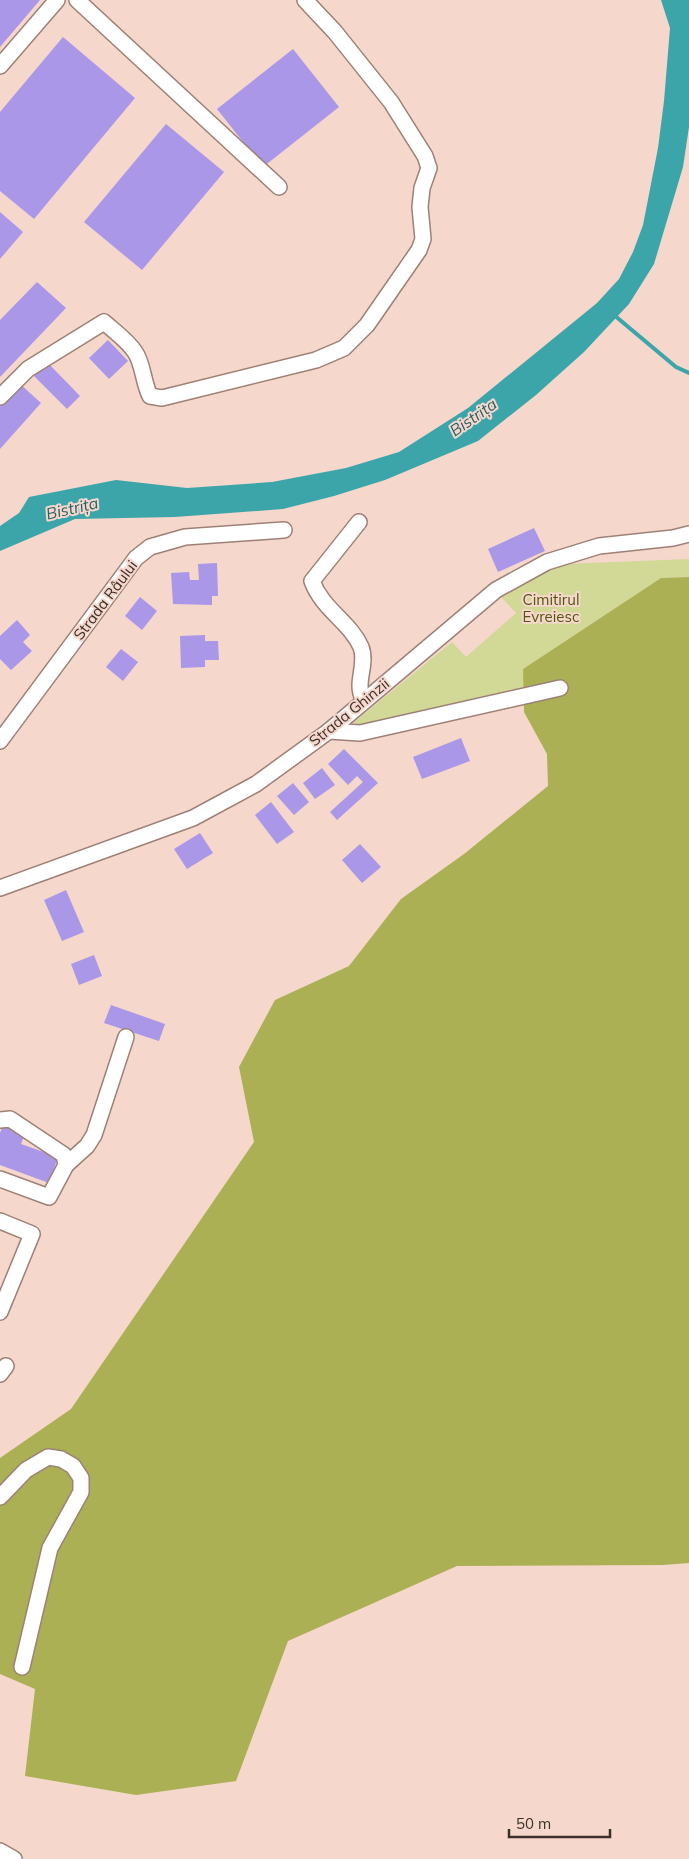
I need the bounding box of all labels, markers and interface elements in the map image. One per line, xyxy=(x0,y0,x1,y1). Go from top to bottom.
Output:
water label: Bistrița xyxy=(446,393,501,440)
water label: Bistrița xyxy=(44,492,100,524)
street label: Strada Râului xyxy=(69,556,141,644)
park label: Cimitirul Evreiesc xyxy=(522,590,580,626)
street label: Strada Ghinzii xyxy=(305,674,393,750)
scale bar xyxy=(509,1806,610,1838)
text: 50 m xyxy=(516,1814,551,1833)

